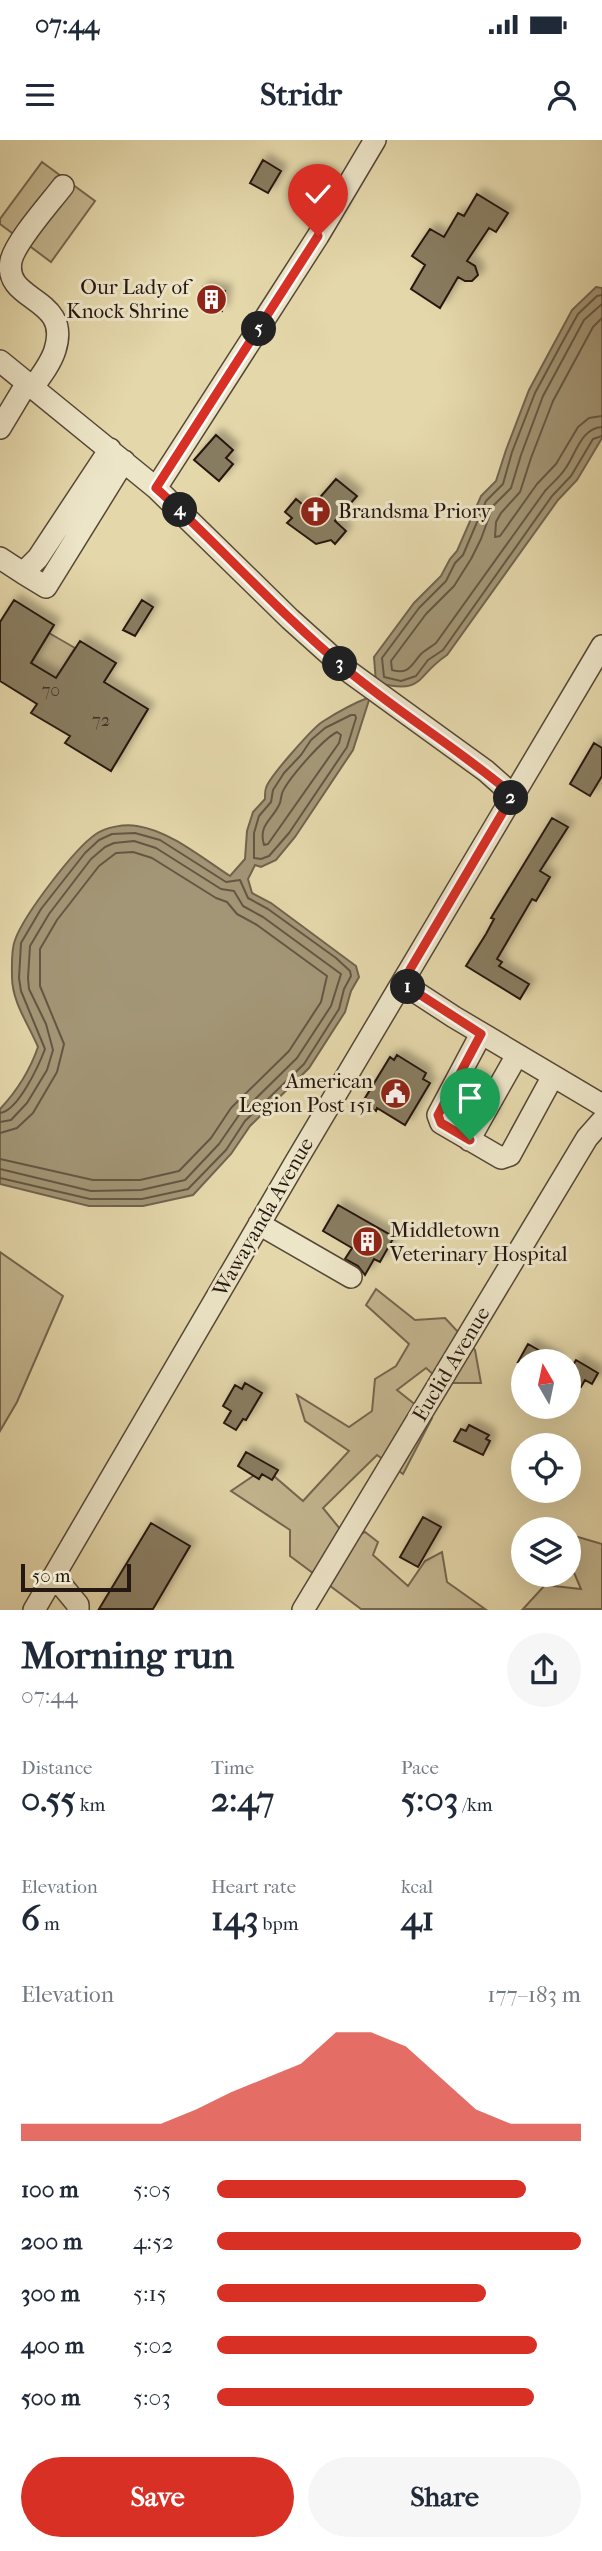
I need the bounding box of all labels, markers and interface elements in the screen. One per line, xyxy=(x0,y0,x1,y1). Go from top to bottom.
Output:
text: 07:44 xyxy=(35,9,99,40)
icon: menu xyxy=(21,76,59,114)
text: Stridr xyxy=(260,76,342,113)
icon: person xyxy=(543,76,581,114)
pin xyxy=(288,164,348,236)
icon: check xyxy=(299,175,337,213)
place label: Our Lady of Knock Shrine xyxy=(66,275,193,323)
building icon: Our Lady of Knock Shrine xyxy=(195,282,229,316)
pin: 5 xyxy=(242,312,276,346)
text: 5 xyxy=(254,317,263,339)
pin: 4 xyxy=(162,492,198,528)
church icon: Brandsma Priory xyxy=(298,494,332,528)
text: 4 xyxy=(174,498,185,520)
place label: Brandsma Priory xyxy=(338,499,492,523)
pin: 3 xyxy=(322,646,358,682)
text: 3 xyxy=(336,652,343,674)
house number: 70 xyxy=(42,680,60,701)
house number: 72 xyxy=(92,710,110,731)
pin: 2 xyxy=(494,780,528,816)
text: 2 xyxy=(506,786,515,808)
pin: 1 xyxy=(390,970,426,1004)
text: 1 xyxy=(404,975,411,997)
pin xyxy=(440,1068,500,1140)
place label: American Legion Post 151 xyxy=(239,1069,373,1117)
public building icon: American Legion Post 151 xyxy=(379,1076,413,1110)
icon: arrive xyxy=(451,1079,489,1117)
street label: Wawayanda Avenue xyxy=(207,1133,318,1302)
place label: Middletown Veterinary Hospital xyxy=(389,1218,568,1266)
building icon: Middletown Veterinary Hospital xyxy=(350,1225,384,1259)
street label: Euclid Avenue xyxy=(407,1302,495,1426)
north arrow xyxy=(511,1349,581,1419)
map controls xyxy=(511,1349,581,1587)
button: locate xyxy=(511,1433,581,1503)
button: layers xyxy=(511,1517,581,1587)
scale bar xyxy=(21,1560,131,1592)
text: 50 m xyxy=(32,1565,71,1587)
text: Morning run xyxy=(21,1633,234,1678)
button: share xyxy=(507,1633,581,1707)
text: 07:44 xyxy=(21,1682,78,1709)
text: Distance xyxy=(21,1757,92,1779)
text: Time xyxy=(211,1757,254,1779)
text: Pace xyxy=(401,1757,439,1779)
text: 0.55 xyxy=(21,1779,76,1820)
text: 2:47 xyxy=(211,1779,274,1820)
text: 5:03 xyxy=(401,1779,458,1820)
text: km xyxy=(76,1794,105,1816)
text: /km xyxy=(458,1794,493,1816)
text: Elevation xyxy=(21,1876,98,1898)
text: Heart rate xyxy=(211,1876,296,1898)
text: kcal xyxy=(401,1876,433,1898)
text: 6 xyxy=(21,1898,40,1939)
text: 143 xyxy=(211,1898,259,1939)
text: 41 xyxy=(401,1898,434,1939)
text: m xyxy=(40,1913,60,1935)
text: bpm xyxy=(259,1913,299,1935)
text: Elevation xyxy=(21,1981,114,2008)
text: 177–183 m xyxy=(487,1981,581,2008)
text: 100 m xyxy=(21,2176,79,2203)
text: 5:05 xyxy=(133,2176,171,2203)
text: 200 m xyxy=(21,2228,82,2255)
text: 4:52 xyxy=(133,2228,174,2255)
text: 300 m xyxy=(21,2280,80,2307)
text: 5:15 xyxy=(133,2280,167,2307)
text: 400 m xyxy=(21,2332,84,2359)
text: 5:02 xyxy=(133,2332,173,2359)
text: 500 m xyxy=(21,2384,80,2411)
text: 5:03 xyxy=(133,2384,171,2411)
button: Save xyxy=(21,2457,294,2537)
button: Share xyxy=(308,2457,581,2537)

